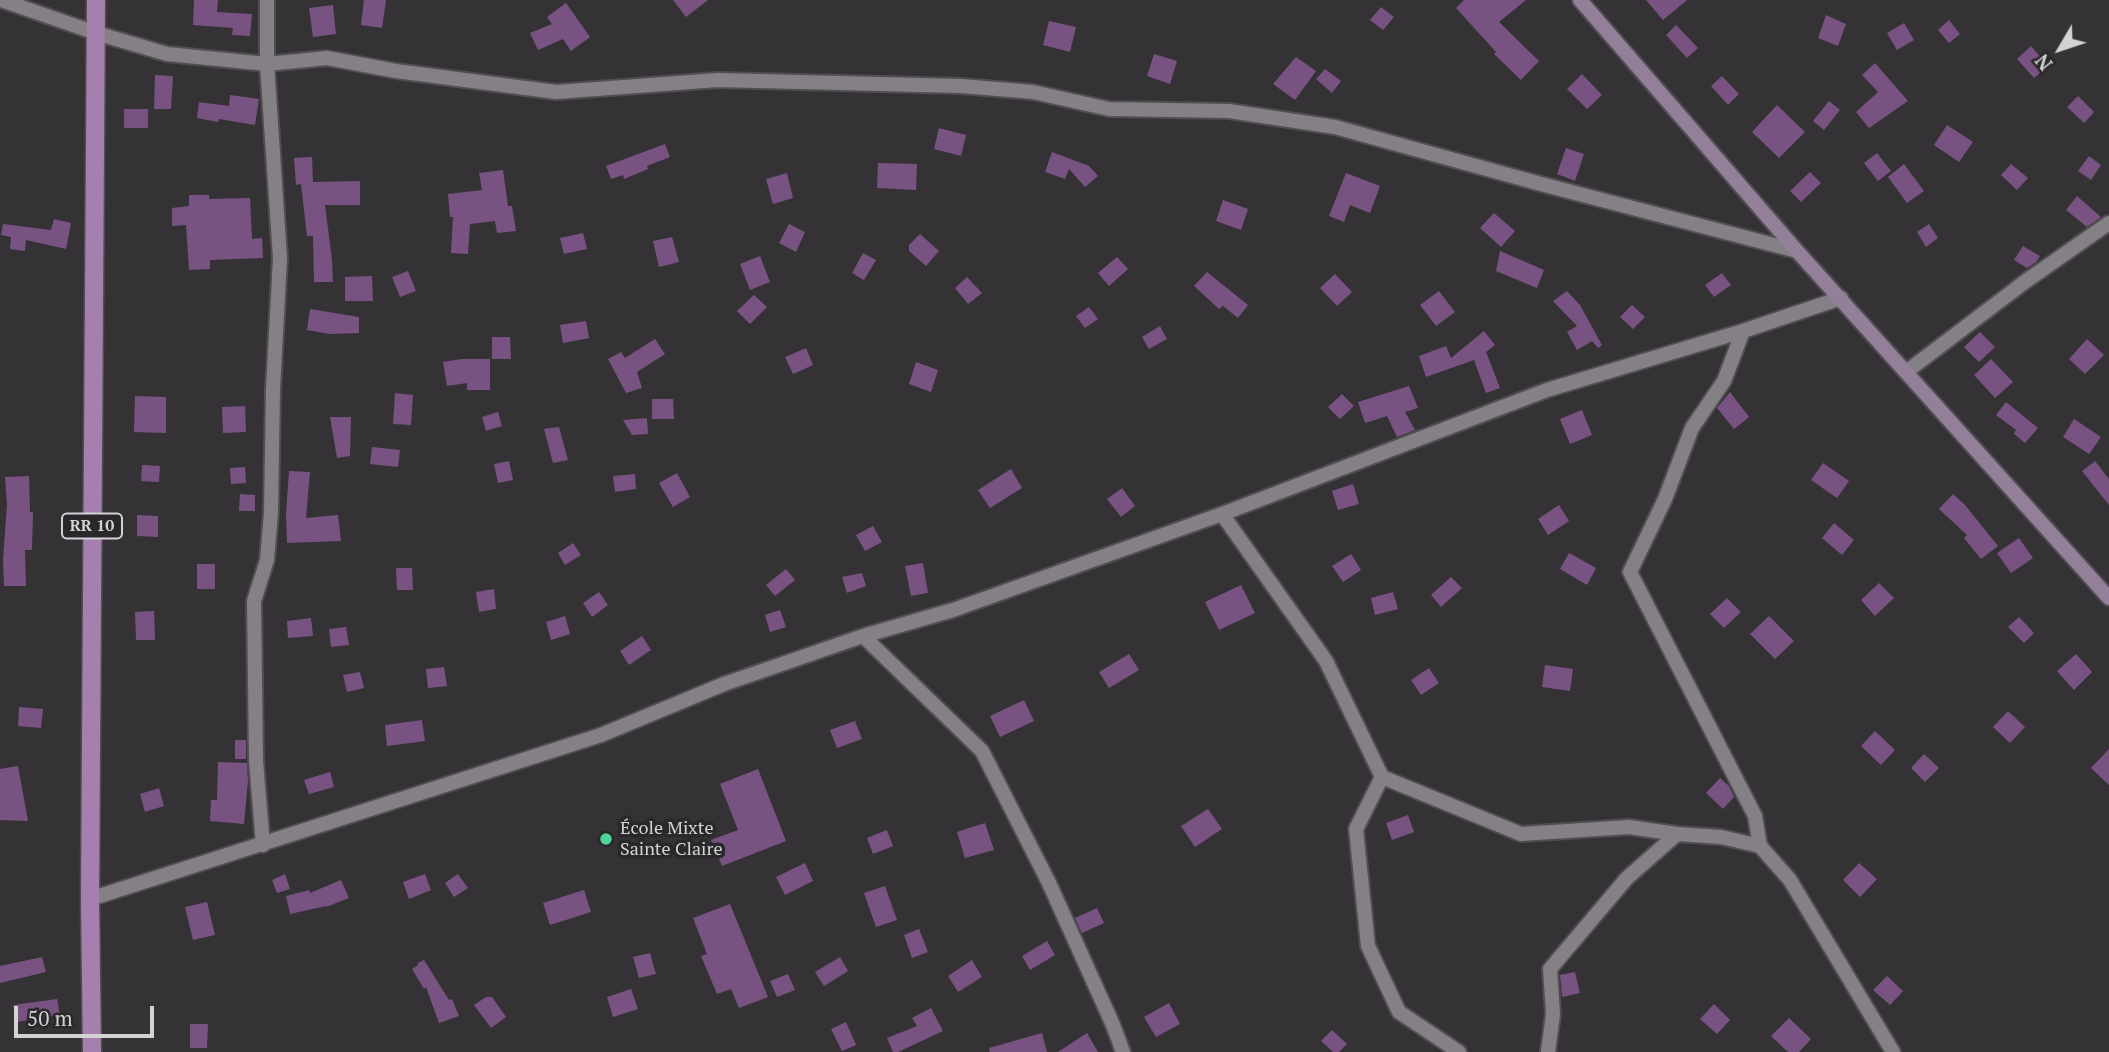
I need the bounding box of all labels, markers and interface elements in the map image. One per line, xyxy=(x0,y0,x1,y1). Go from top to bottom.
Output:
north arrow xyxy=(2025,14,2095,84)
text: N xyxy=(2029,49,2058,76)
road number: RR 10 xyxy=(62,513,122,538)
place label: École Mixte Sainte Claire xyxy=(620,818,722,860)
marker: École Mixte Sainte Claire xyxy=(598,831,614,847)
scale bar xyxy=(18,992,158,1036)
text: 50 m xyxy=(27,1004,73,1032)

